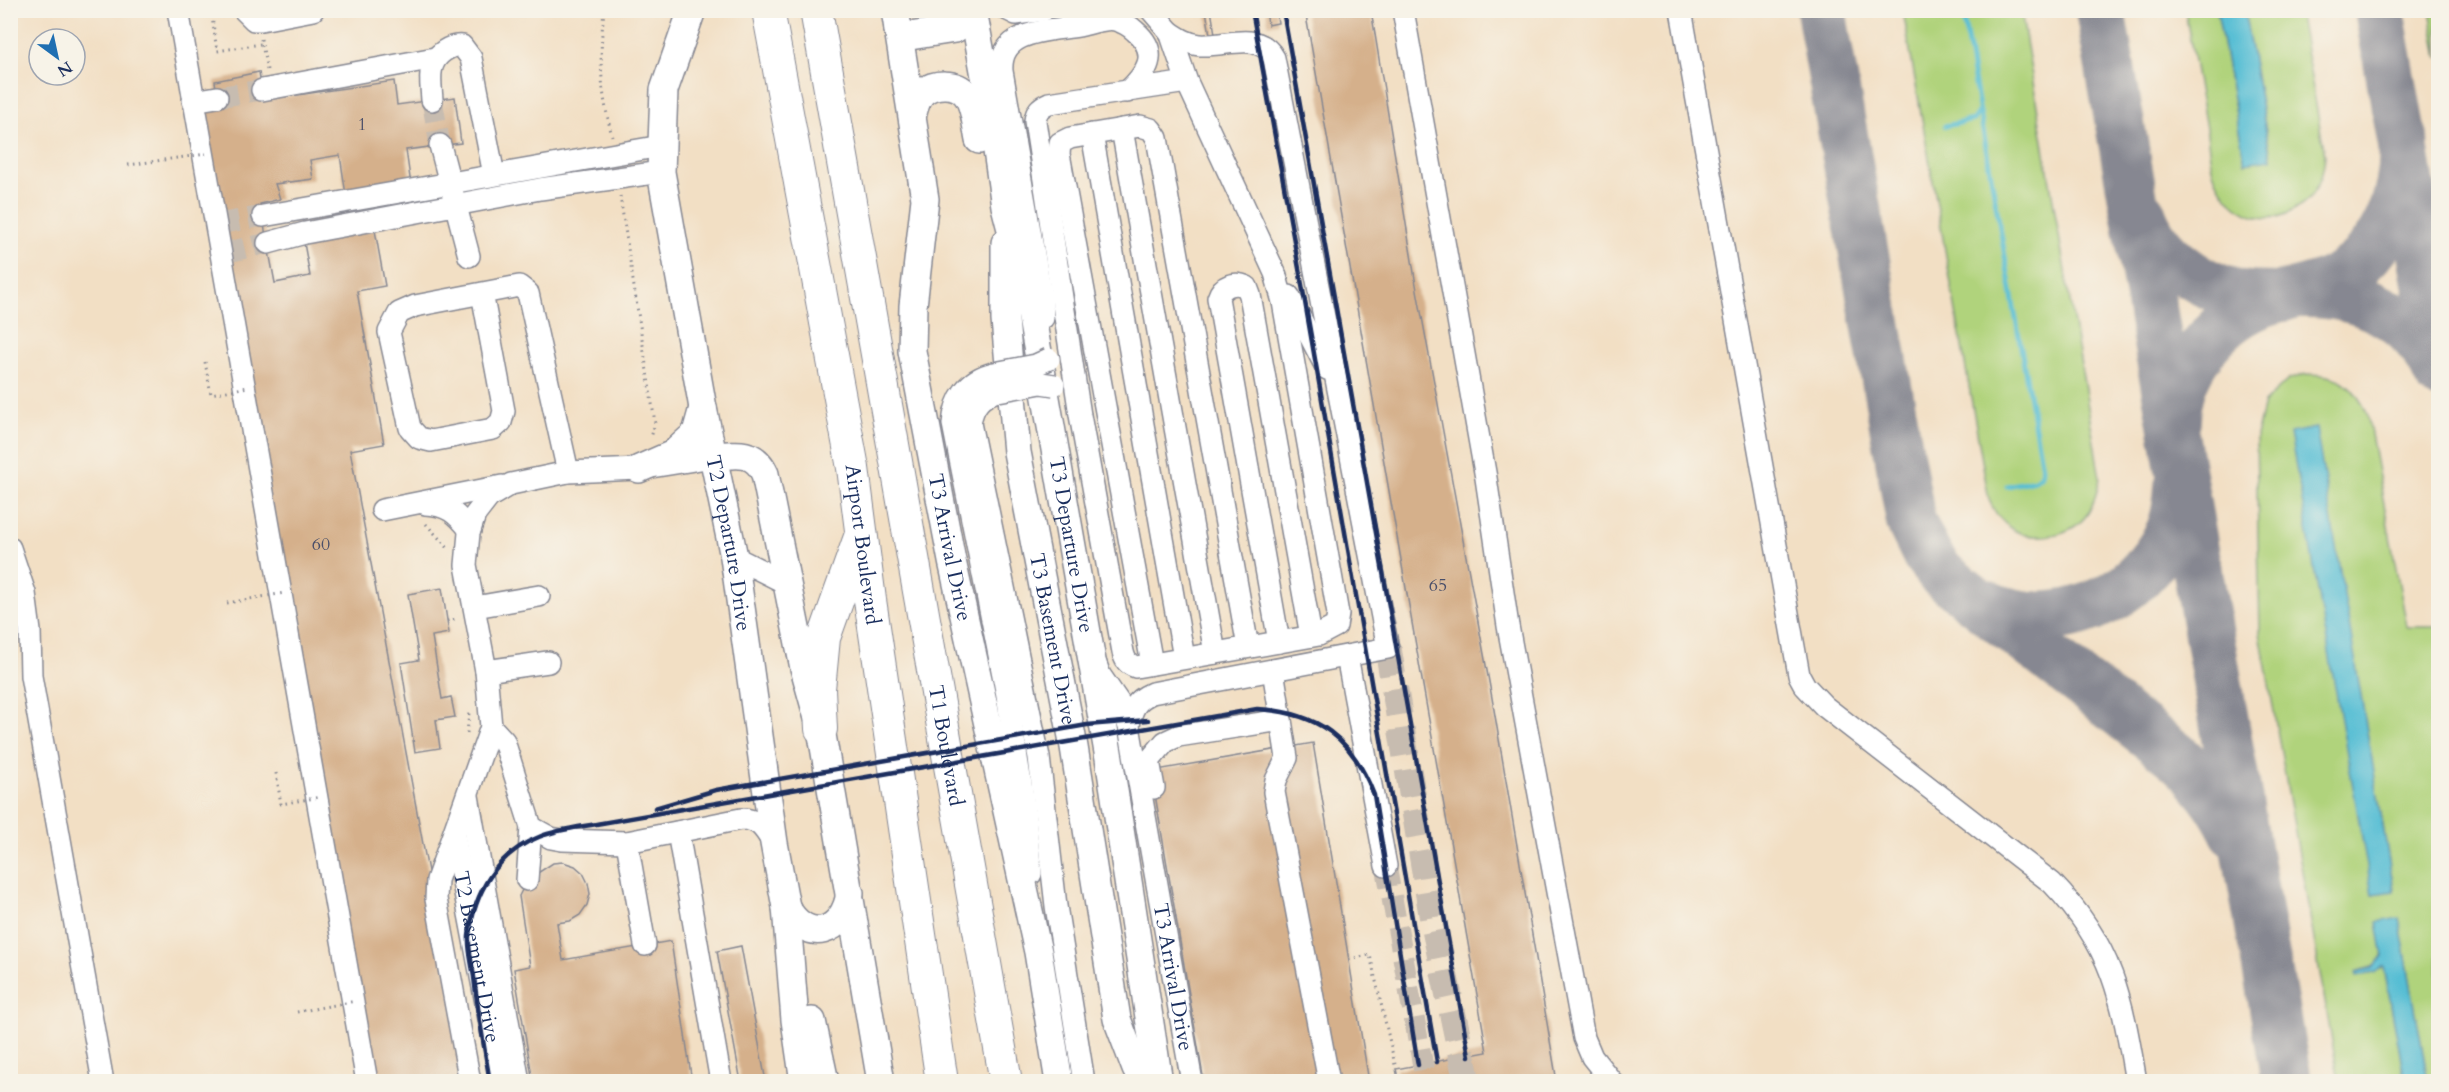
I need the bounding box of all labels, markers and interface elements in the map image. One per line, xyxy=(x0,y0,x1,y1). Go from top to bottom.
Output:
north arrow xyxy=(27,27,87,87)
text: N xyxy=(53,56,76,82)
house number: 1 xyxy=(357,112,367,137)
street label: T2 Departure Drive xyxy=(698,453,758,633)
street label: T3 Departure Drive xyxy=(1042,454,1101,635)
street label: Airport Boulevard xyxy=(838,463,888,627)
street label: T3 Arrival Drive xyxy=(921,471,979,624)
house number: 60 xyxy=(312,532,330,557)
street label: T3 Basement Drive xyxy=(1022,551,1083,727)
house number: 65 xyxy=(1429,573,1447,598)
street label: T1 Boulevard xyxy=(921,683,971,808)
street label: T2 Basement Drive xyxy=(446,869,507,1045)
street label: T3 Arrival Drive xyxy=(1146,901,1200,1053)

